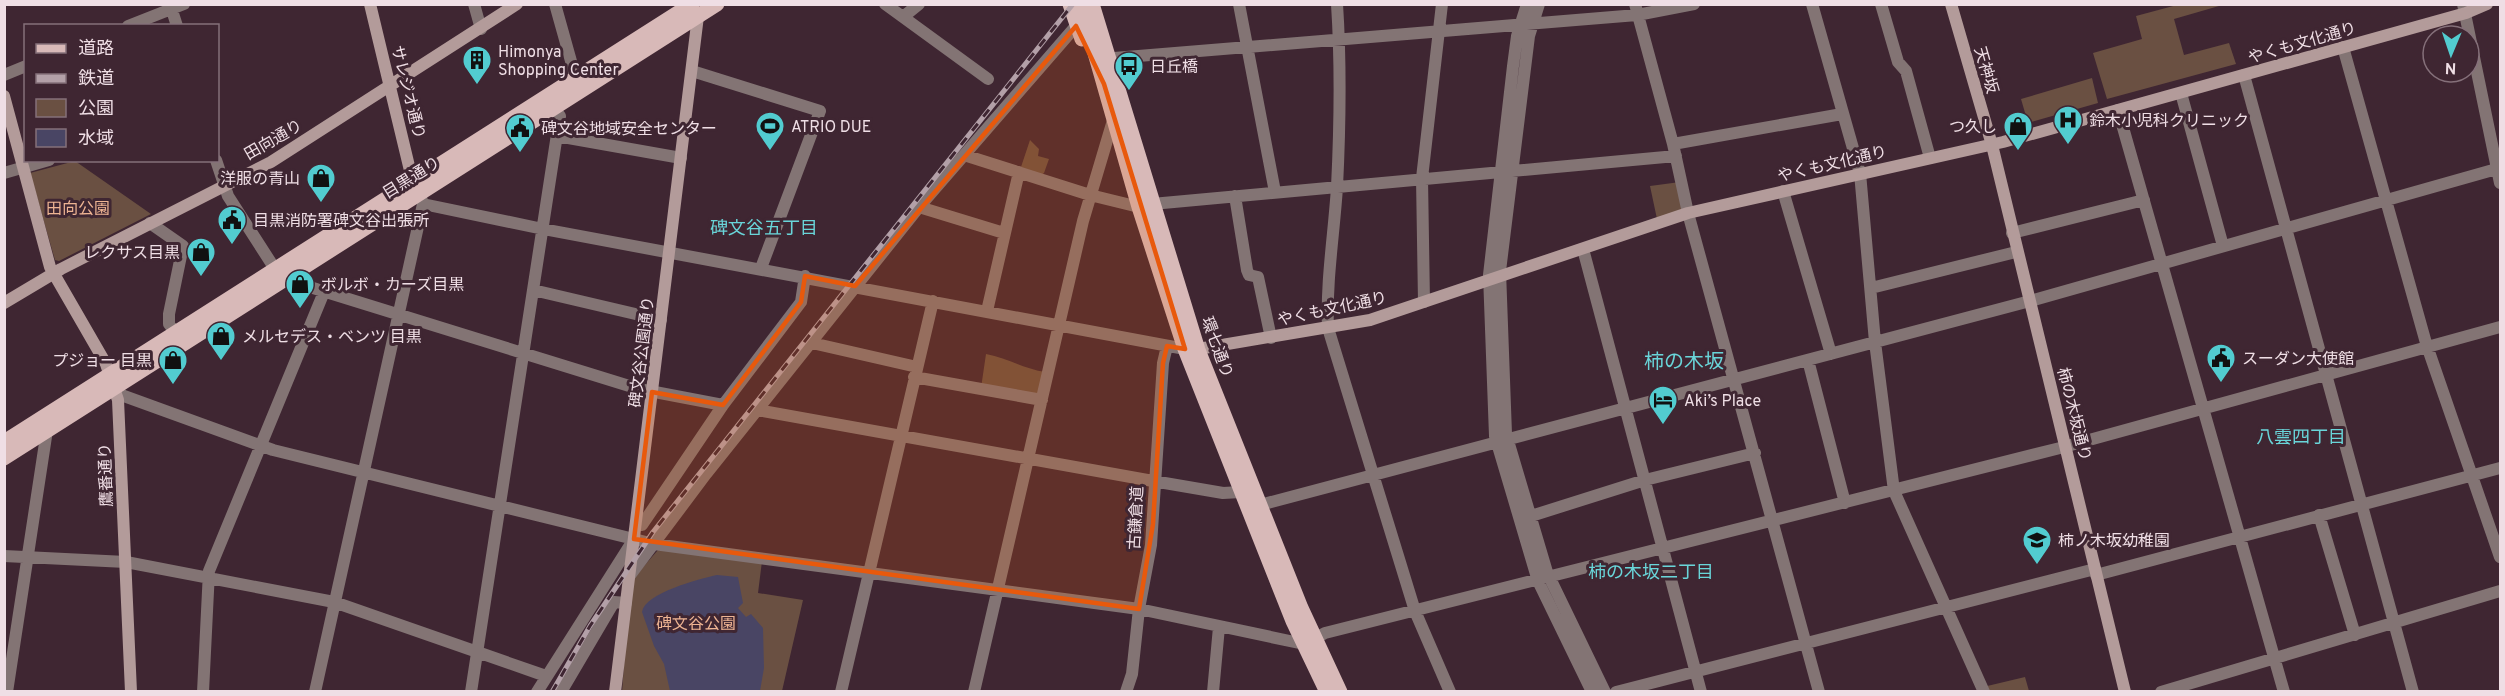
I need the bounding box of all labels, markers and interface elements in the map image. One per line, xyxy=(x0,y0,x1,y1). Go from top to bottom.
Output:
street label: やくも文化通り xyxy=(2246,19,2359,69)
legend xyxy=(24,24,219,162)
north arrow xyxy=(2421,24,2481,84)
text: 道路 xyxy=(78,38,114,61)
street label: サレジオ通り xyxy=(386,43,428,141)
place label: Himonya Shopping Center xyxy=(498,43,619,81)
building icon: Himonya Shopping Center xyxy=(461,44,493,86)
street label: 天神坂 xyxy=(1969,45,2001,96)
bus stop icon: 日丘橋 xyxy=(1113,50,1145,92)
text: N xyxy=(2444,57,2457,77)
place label: 日丘橋 xyxy=(1150,58,1198,78)
text: 鉄道 xyxy=(78,68,114,91)
text: 公園 xyxy=(78,98,114,121)
hospital icon: 鈴木小児科クリニック xyxy=(2052,104,2084,146)
sports icon: ATRIO DUE xyxy=(754,110,786,152)
shop icon: つ久し xyxy=(2002,110,2034,152)
public building icon: 碑文谷地域安全センター xyxy=(504,112,536,154)
place label: 鈴木小児科クリニック xyxy=(2089,112,2249,132)
street label: 田向通り xyxy=(241,116,307,165)
place label: ATRIO DUE xyxy=(791,118,871,138)
place label: つ久し xyxy=(1949,118,1997,138)
place label: 碑文谷地域安全センター xyxy=(541,120,717,140)
text: 水域 xyxy=(78,128,114,151)
street label: やくも文化通り xyxy=(1776,143,1889,187)
street label: 目黒通り xyxy=(380,153,445,204)
shop icon: 洋服の青山 xyxy=(305,162,337,204)
place label: 洋服の青山 xyxy=(220,170,300,190)
park label: 田向公園 xyxy=(46,200,110,220)
public building icon: 目黒消防署碑文谷出張所 xyxy=(216,204,248,246)
place label: 目黒消防署碑文谷出張所 xyxy=(253,212,429,232)
district label: 碑文谷五丁目 xyxy=(710,218,818,241)
shop icon: レクサス目黒 xyxy=(185,236,217,278)
place label: レクサス目黒 xyxy=(84,244,180,264)
shop icon: ボルボ・カーズ目黒 xyxy=(284,268,316,310)
place label: ボルボ・カーズ目黒 xyxy=(321,276,464,296)
street label: やくも文化通り xyxy=(1276,289,1389,331)
street label: 碑文谷公園通り xyxy=(626,295,660,409)
street label: 環七通り xyxy=(1196,314,1236,381)
shop icon: メルセデス・ベンツ 目黒 xyxy=(205,320,237,362)
place label: メルセデス・ベンツ 目黒 xyxy=(242,328,422,348)
public building icon: スーダン大使館 xyxy=(2205,342,2237,384)
shop icon: プジョー 目黒 xyxy=(157,344,189,386)
district label: 柿の木坂 xyxy=(1644,350,1724,376)
place label: スーダン大使館 xyxy=(2242,350,2354,370)
place label: プジョー 目黒 xyxy=(52,352,152,372)
street label: 柿の木坂通り xyxy=(2052,365,2094,463)
hotel icon: Aki’s Place xyxy=(1647,384,1679,426)
place label: Aki’s Place xyxy=(1684,392,1761,412)
district label: 八雲四丁目 xyxy=(2256,427,2346,450)
street label: 鷹番通り xyxy=(96,443,118,507)
street label: 古鎌倉道 xyxy=(1125,486,1149,551)
school or university icon: 柿ノ木坂幼稚園 xyxy=(2021,524,2053,566)
place label: 柿ノ木坂幼稚園 xyxy=(2058,532,2170,552)
district label: 柿の木坂二丁目 xyxy=(1588,562,1714,585)
park label: 碑文谷公園 xyxy=(656,615,736,635)

